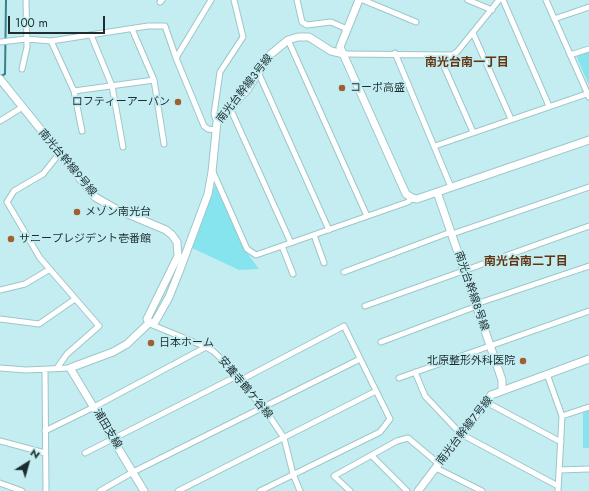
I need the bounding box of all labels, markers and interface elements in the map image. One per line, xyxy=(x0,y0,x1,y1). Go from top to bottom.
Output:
scale bar xyxy=(10,8,107,34)
text: 100 m xyxy=(15,14,48,32)
street label: 南光台幹線３号線 xyxy=(214,52,276,126)
district label: 南光台南一丁目 xyxy=(425,56,509,70)
place label: コーポ高盛 xyxy=(350,81,405,95)
marker: コーポ高盛 xyxy=(337,83,347,93)
place label: ロフティーアーバン xyxy=(72,95,170,109)
marker: ロフティーアーバン xyxy=(173,97,183,107)
street label: 南光台幹線９号線 xyxy=(35,127,99,199)
place label: メゾン南光台 xyxy=(85,205,151,219)
marker: メゾン南光台 xyxy=(72,207,82,217)
place label: サニープレジデント壱番館 xyxy=(19,232,151,246)
marker: サニープレジデント壱番館 xyxy=(6,234,16,244)
street label: 南光台幹線８号線 xyxy=(451,249,491,333)
district label: 南光台南二丁目 xyxy=(484,255,568,269)
place label: 日本ホーム xyxy=(159,336,214,350)
marker: 日本ホーム xyxy=(146,338,156,348)
street label: 安養寺鶴ケ谷線 xyxy=(215,354,275,422)
place label: 北原整形外科医院 xyxy=(427,354,515,368)
marker: 北原整形外科医院 xyxy=(518,356,528,366)
street label: 南光台幹線７号線 xyxy=(434,394,496,468)
street label: 浦田支線 xyxy=(90,407,124,451)
north arrow xyxy=(8,443,48,483)
text: N xyxy=(27,444,44,462)

